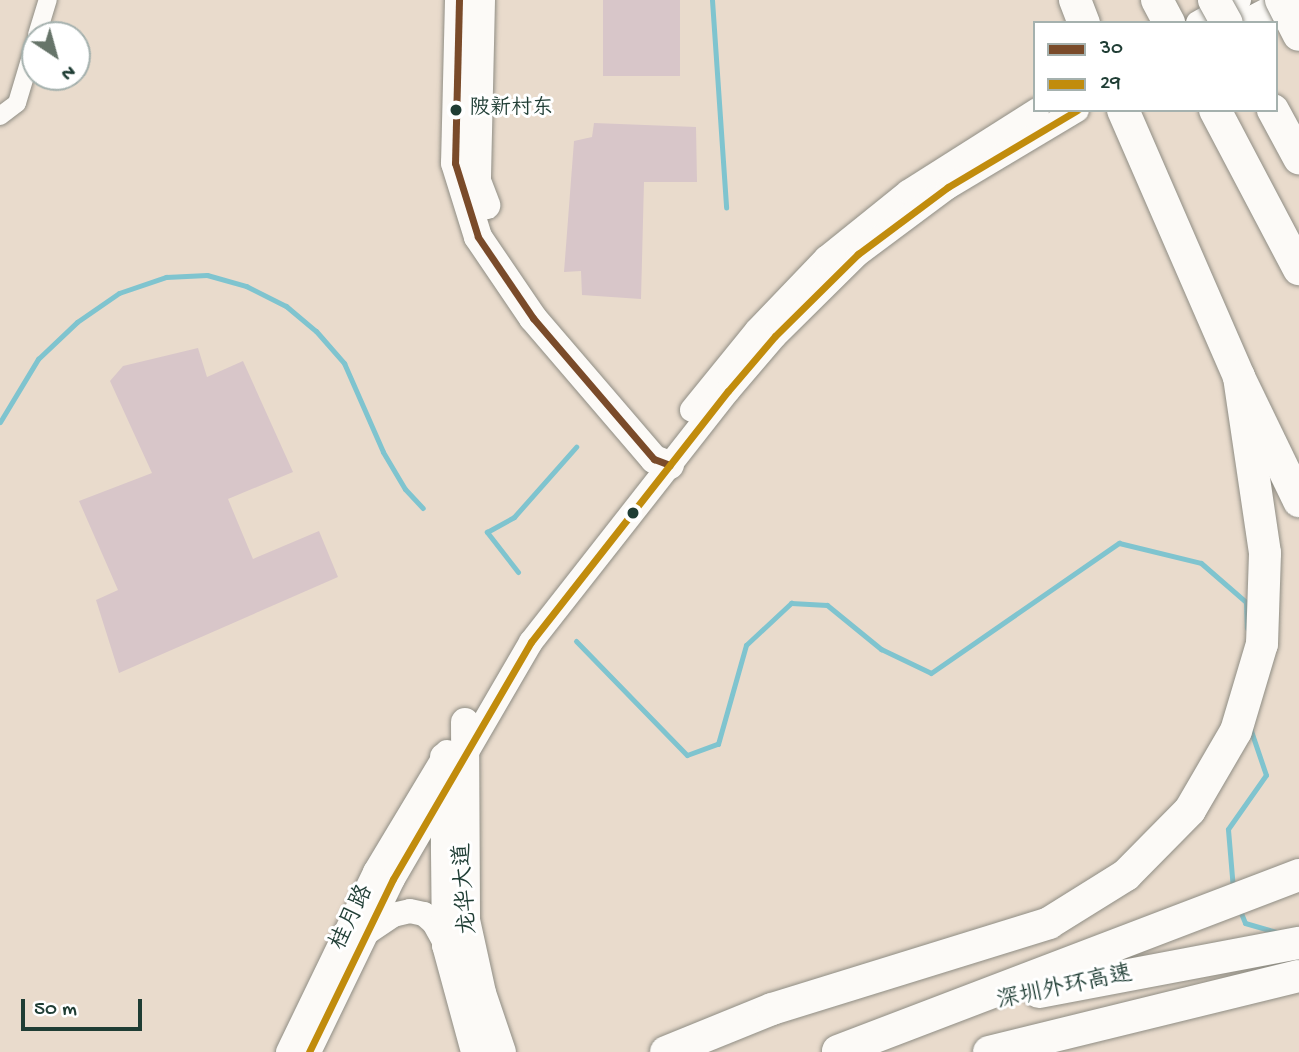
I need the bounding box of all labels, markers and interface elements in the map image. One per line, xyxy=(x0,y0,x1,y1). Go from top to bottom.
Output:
north arrow xyxy=(21,21,91,91)
legend xyxy=(1033,21,1278,112)
text: 30 xyxy=(1100,37,1123,62)
text: N xyxy=(56,59,79,85)
text: 29 xyxy=(1100,72,1121,97)
place label: 陂新村东 xyxy=(469,97,553,123)
marker: 陂新村东 xyxy=(449,103,463,117)
unlabelled marker xyxy=(626,506,640,520)
street label: 龙华大道 xyxy=(450,842,484,936)
street label: 桂月路 xyxy=(325,881,381,955)
street label: 深圳外环高速 xyxy=(995,961,1135,1017)
scale bar xyxy=(24,986,145,1030)
text: 50 m xyxy=(34,998,77,1023)

